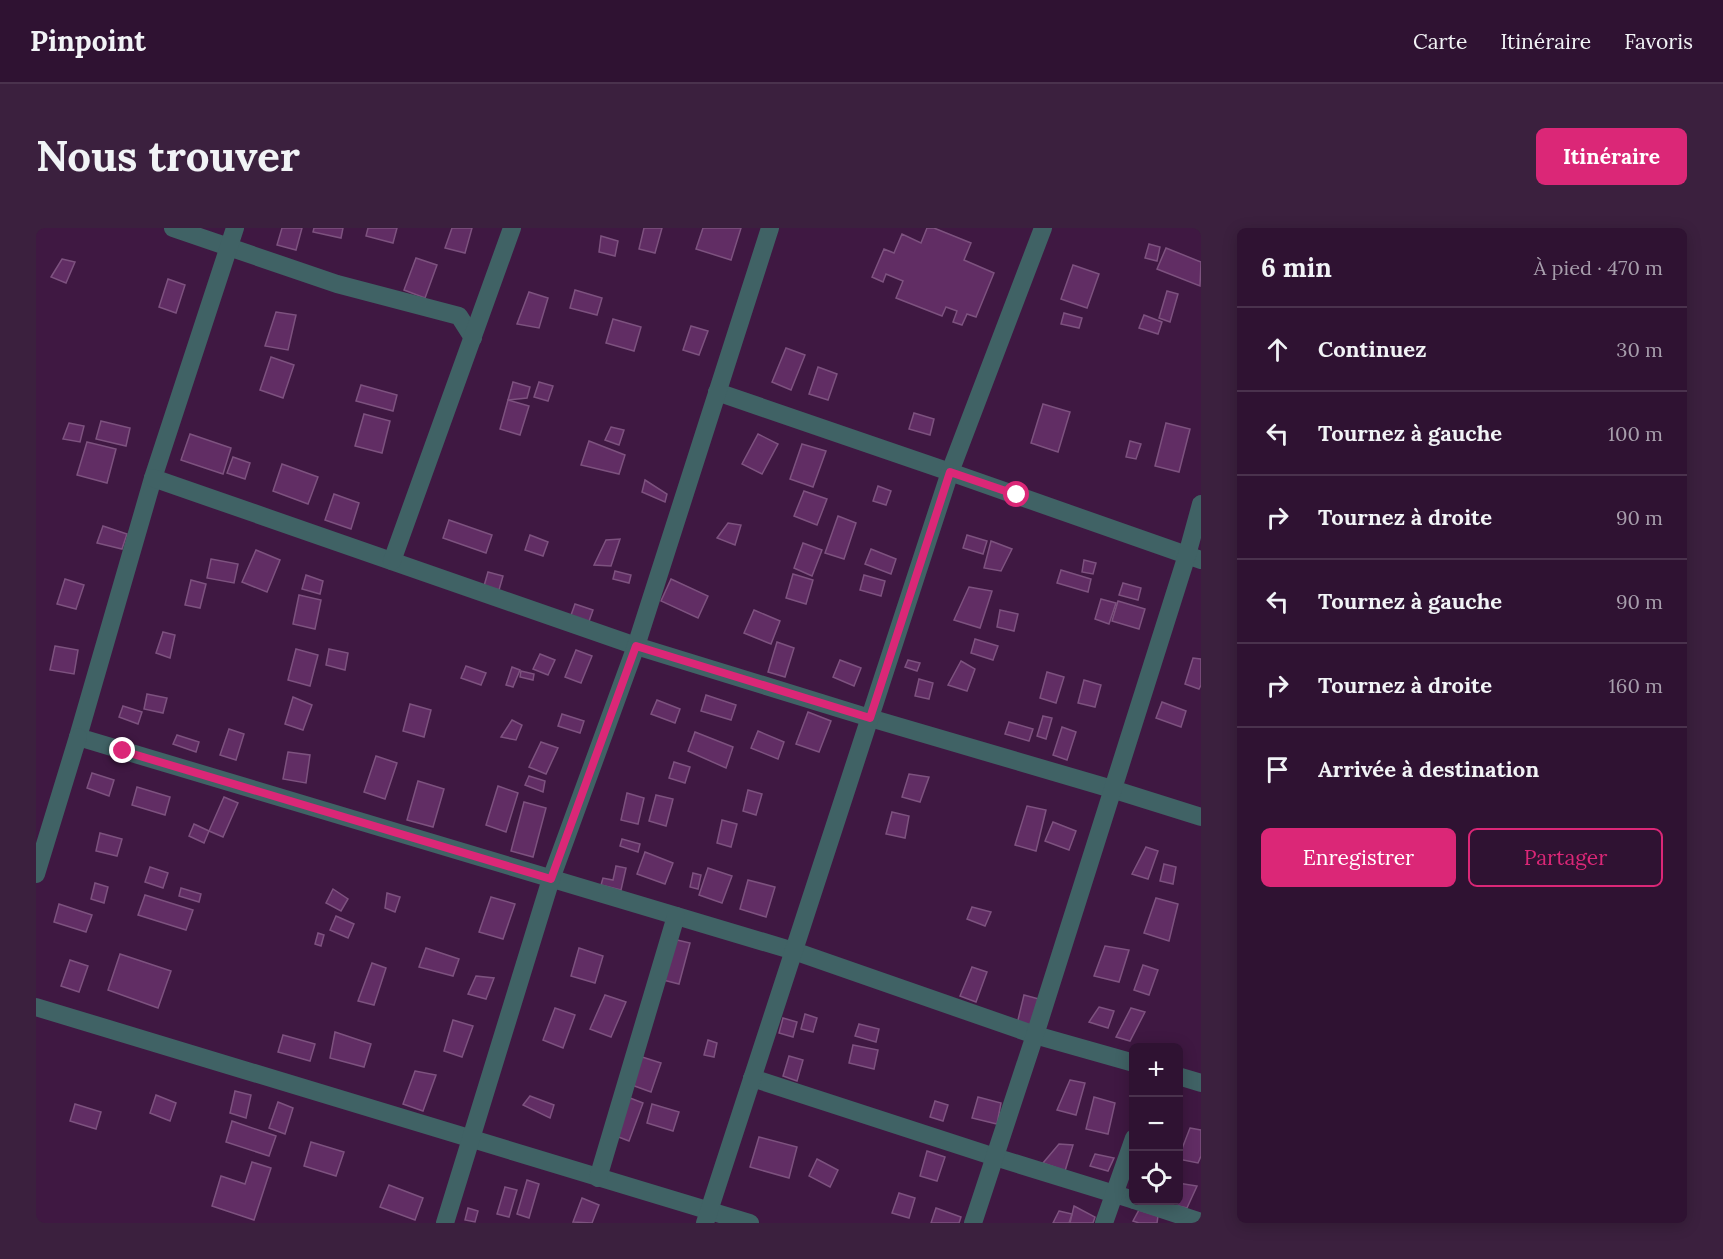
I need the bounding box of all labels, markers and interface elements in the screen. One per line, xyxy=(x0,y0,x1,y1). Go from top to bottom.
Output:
text: Pinpoint xyxy=(30,23,146,59)
text: Carte xyxy=(1413,28,1467,55)
text: Itinéraire xyxy=(1500,28,1591,55)
text: Favoris xyxy=(1624,28,1693,55)
button: Itinéraire xyxy=(1536,128,1687,185)
text: Nous trouver xyxy=(36,129,300,183)
text: 6 min xyxy=(1261,251,1332,284)
text: À pied · 470 m xyxy=(1534,255,1663,280)
icon: ahead xyxy=(1261,333,1294,366)
text: Continuez xyxy=(1318,335,1426,363)
text: 30 m xyxy=(1616,337,1663,362)
icon: left xyxy=(1261,417,1294,450)
text: Tournez à gauche xyxy=(1318,419,1502,447)
text: 100 m xyxy=(1608,421,1663,446)
route start xyxy=(1003,481,1029,507)
icon: right xyxy=(1261,501,1294,534)
text: Tournez à droite xyxy=(1318,503,1492,531)
text: 90 m xyxy=(1616,505,1663,530)
icon: left xyxy=(1261,585,1294,618)
text: Tournez à gauche xyxy=(1318,587,1502,615)
text: 90 m xyxy=(1616,589,1663,614)
icon: right xyxy=(1261,669,1294,702)
text: Tournez à droite xyxy=(1318,671,1492,699)
text: 160 m xyxy=(1609,673,1663,698)
route end xyxy=(109,737,135,763)
icon: arrive xyxy=(1261,753,1294,786)
text: Arrivée à destination xyxy=(1318,755,1539,783)
button: Enregistrer xyxy=(1261,828,1456,887)
button: Partager xyxy=(1468,828,1663,887)
map controls xyxy=(1129,1043,1183,1205)
button: + xyxy=(1129,1043,1183,1097)
button: − xyxy=(1129,1097,1183,1151)
button: locate xyxy=(1129,1151,1183,1205)

